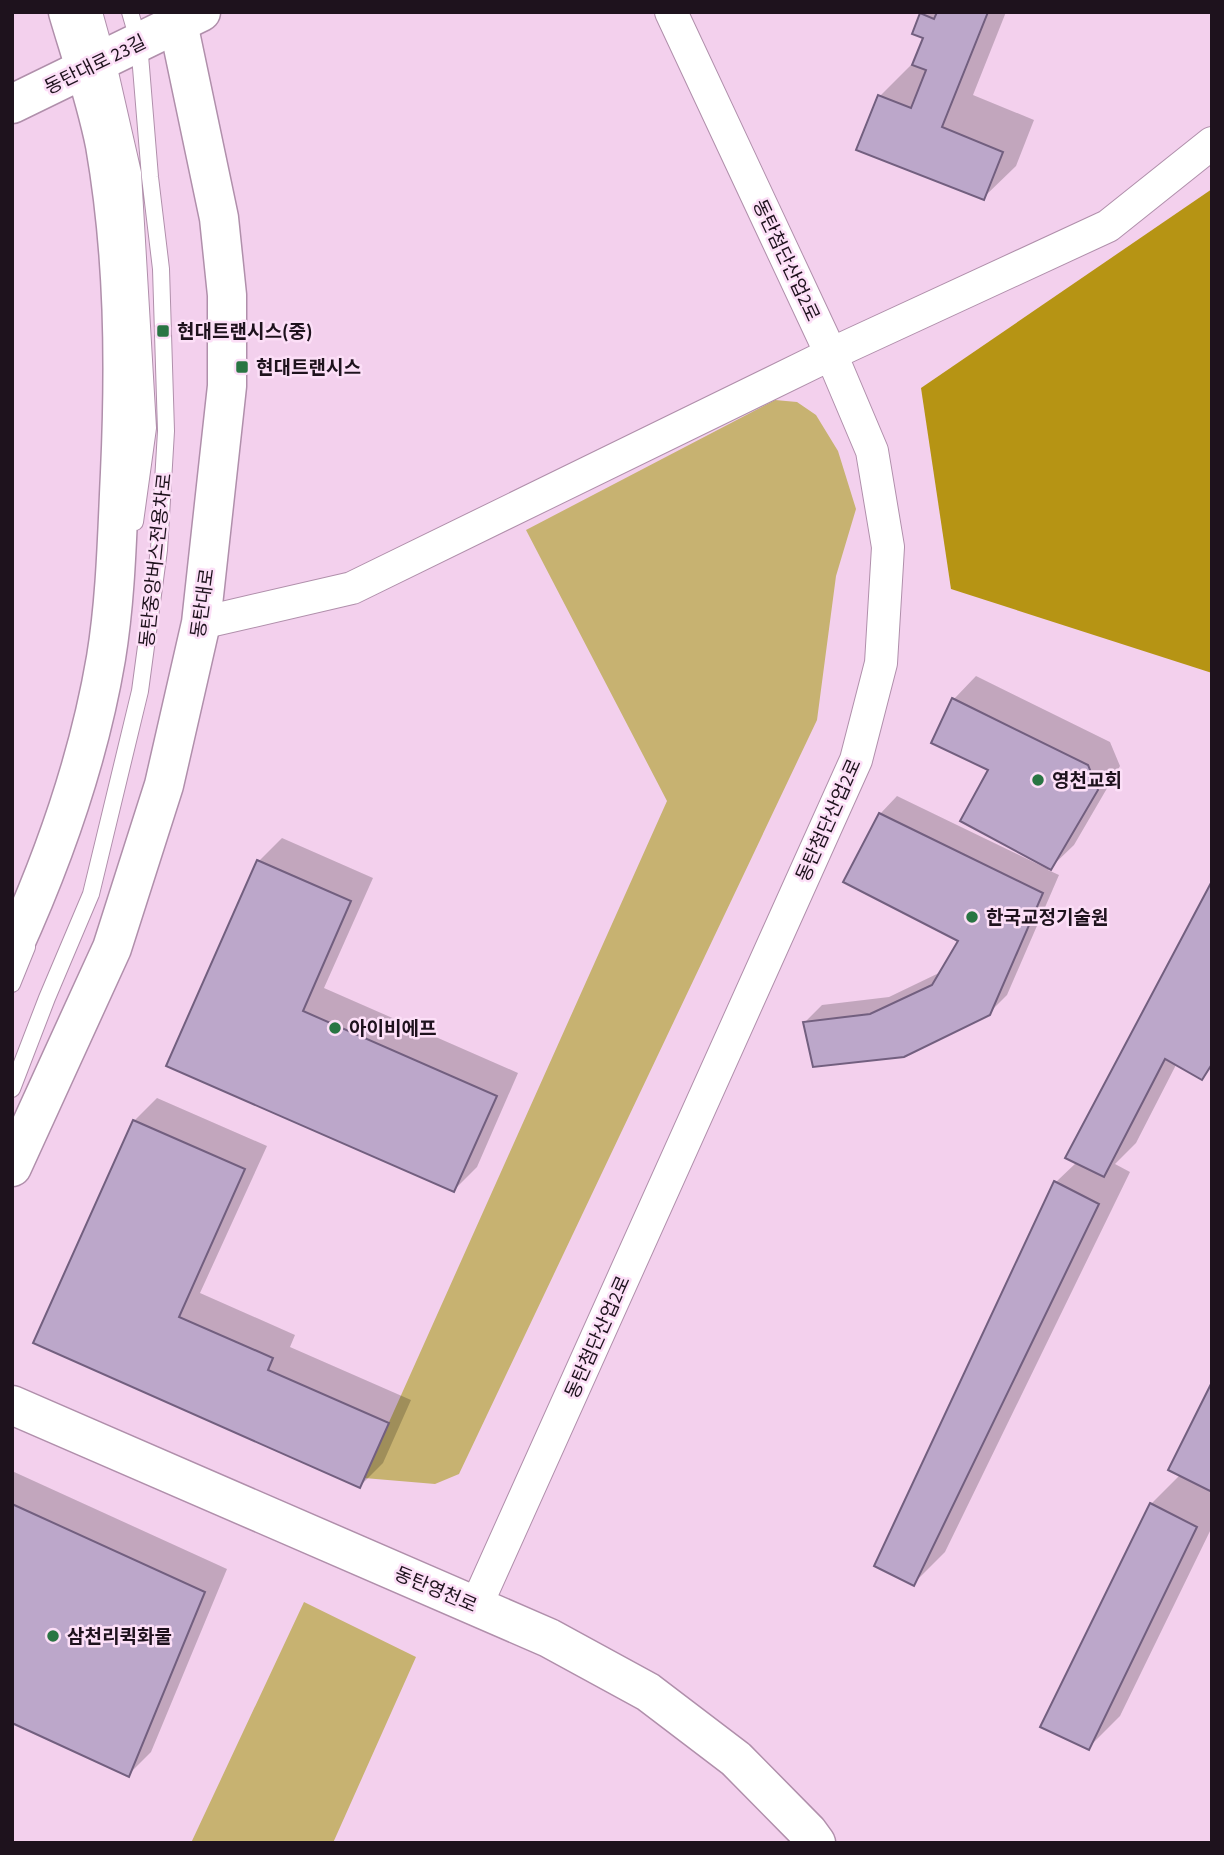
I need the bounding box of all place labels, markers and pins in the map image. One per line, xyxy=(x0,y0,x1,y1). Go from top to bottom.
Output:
place label: 현대트랜시스(중) xyxy=(177,319,312,346)
marker: 현대트랜시스(중) xyxy=(155,323,171,339)
place label: 현대트랜시스 xyxy=(256,355,361,382)
marker: 현대트랜시스 xyxy=(234,359,250,375)
place label: 영천교회 xyxy=(1052,768,1122,795)
marker: 영천교회 xyxy=(1030,772,1046,788)
place label: 한국교정기술원 xyxy=(986,905,1108,932)
marker: 한국교정기술원 xyxy=(964,909,980,925)
place label: 아이비에프 xyxy=(349,1016,436,1043)
marker: 아이비에프 xyxy=(327,1020,343,1036)
place label: 삼천리퀵화물 xyxy=(67,1624,172,1651)
marker: 삼천리퀵화물 xyxy=(45,1628,61,1644)

